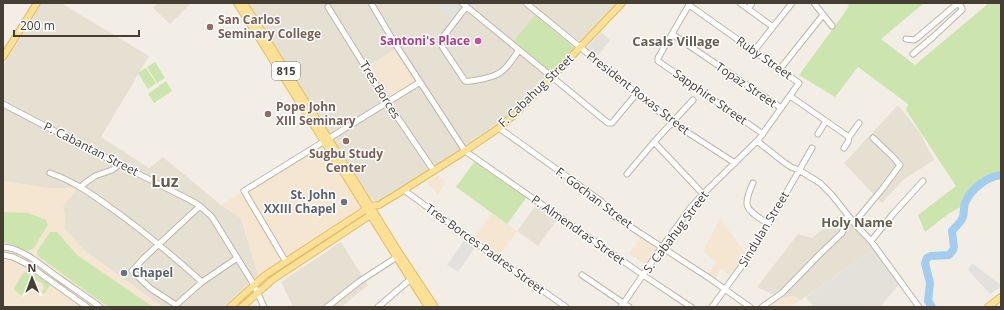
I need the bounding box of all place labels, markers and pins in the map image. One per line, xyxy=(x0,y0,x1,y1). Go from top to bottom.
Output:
place label: San Carlos Seminary College xyxy=(218,11,321,42)
marker: San Carlos Seminary College xyxy=(205,22,215,32)
place label: Santoni's Place xyxy=(380,32,470,49)
marker: Santoni's Place xyxy=(473,36,483,46)
place label: Pope John XIII Seminary xyxy=(276,98,356,129)
marker: Pope John XIII Seminary xyxy=(263,109,273,119)
marker: Sugbu Study Center xyxy=(341,136,351,146)
place label: Sugbu Study Center xyxy=(309,145,383,176)
place label: St. John XXIII Chapel xyxy=(264,186,336,217)
marker: St. John XXIII Chapel xyxy=(339,197,349,207)
place label: Chapel xyxy=(132,264,173,281)
marker: Chapel xyxy=(119,268,129,278)

